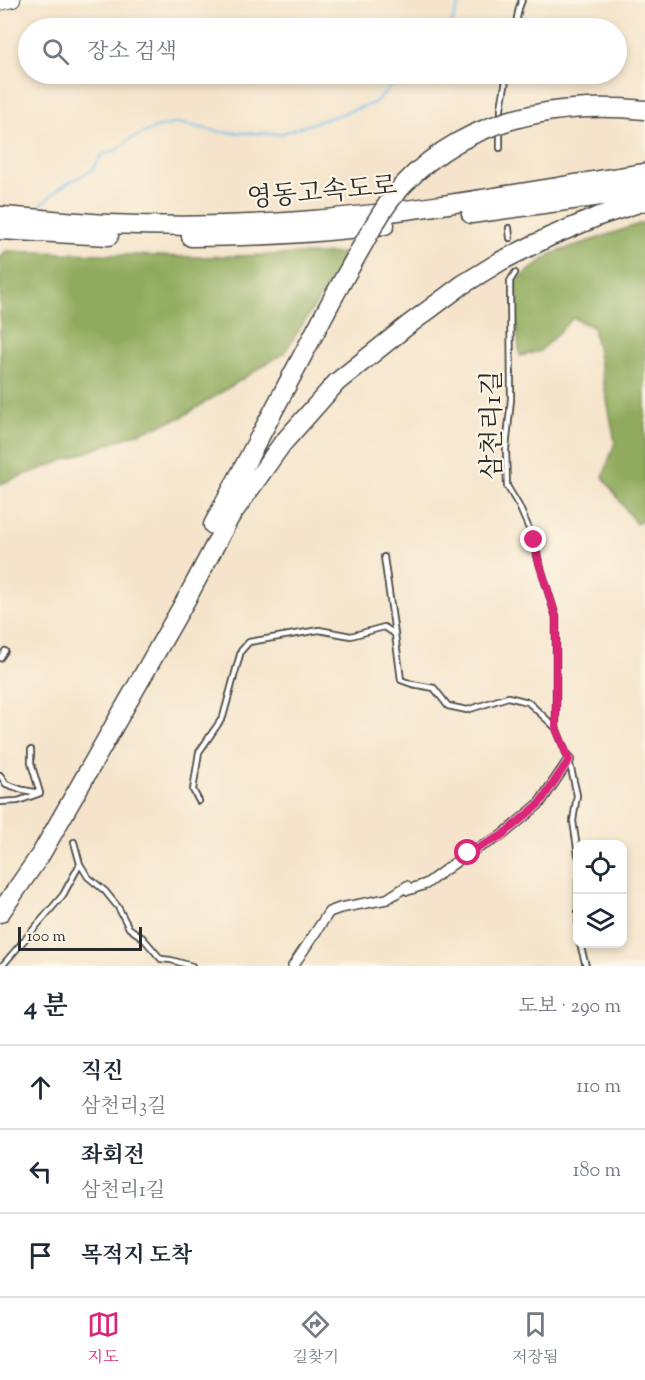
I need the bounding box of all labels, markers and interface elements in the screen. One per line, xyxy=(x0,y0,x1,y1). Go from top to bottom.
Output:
search box xyxy=(18,18,627,84)
icon: search xyxy=(39,35,72,68)
text: 장소 검색 xyxy=(87,37,177,69)
street label: 영동고속도로 xyxy=(246,168,399,218)
street label: 삼천리1길 xyxy=(475,370,512,480)
route end xyxy=(520,526,546,552)
route start xyxy=(454,839,480,865)
map controls xyxy=(573,840,627,948)
button: locate xyxy=(573,840,627,894)
button: layers xyxy=(573,894,627,948)
scale bar xyxy=(18,924,142,952)
text: 100 m xyxy=(27,926,66,949)
text: 4 분 xyxy=(24,989,68,1026)
text: 도보 · 290 m xyxy=(518,993,621,1022)
text: 직진 xyxy=(81,1057,124,1089)
icon: ahead xyxy=(24,1071,57,1104)
text: 110 m xyxy=(576,1073,621,1102)
text: 삼천리3길 xyxy=(81,1093,166,1122)
text: 좌회전 xyxy=(81,1141,145,1173)
icon: left xyxy=(24,1155,57,1188)
text: 180 m xyxy=(573,1157,621,1186)
text: 삼천리1길 xyxy=(81,1177,165,1206)
icon: arrive xyxy=(24,1239,57,1272)
text: 목적지 도착 xyxy=(81,1241,192,1273)
tab: 지도 xyxy=(87,1308,120,1370)
tab: 길찾기 xyxy=(293,1308,339,1370)
tab: 저장됨 xyxy=(512,1308,558,1370)

